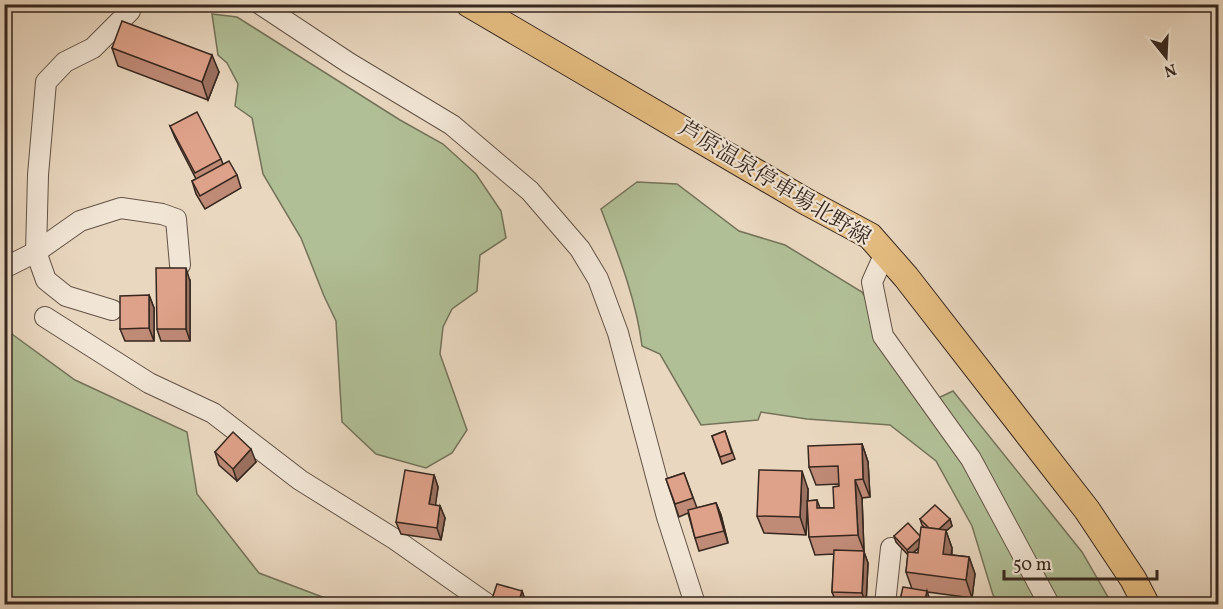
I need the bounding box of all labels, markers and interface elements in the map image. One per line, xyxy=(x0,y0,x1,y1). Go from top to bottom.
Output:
north arrow xyxy=(1136,27,1196,87)
text: N xyxy=(1161,57,1179,82)
street label: 芦原温泉停車場北野線 xyxy=(672,114,876,254)
scale bar xyxy=(1004,543,1157,581)
text: 50 m xyxy=(1013,553,1052,578)

